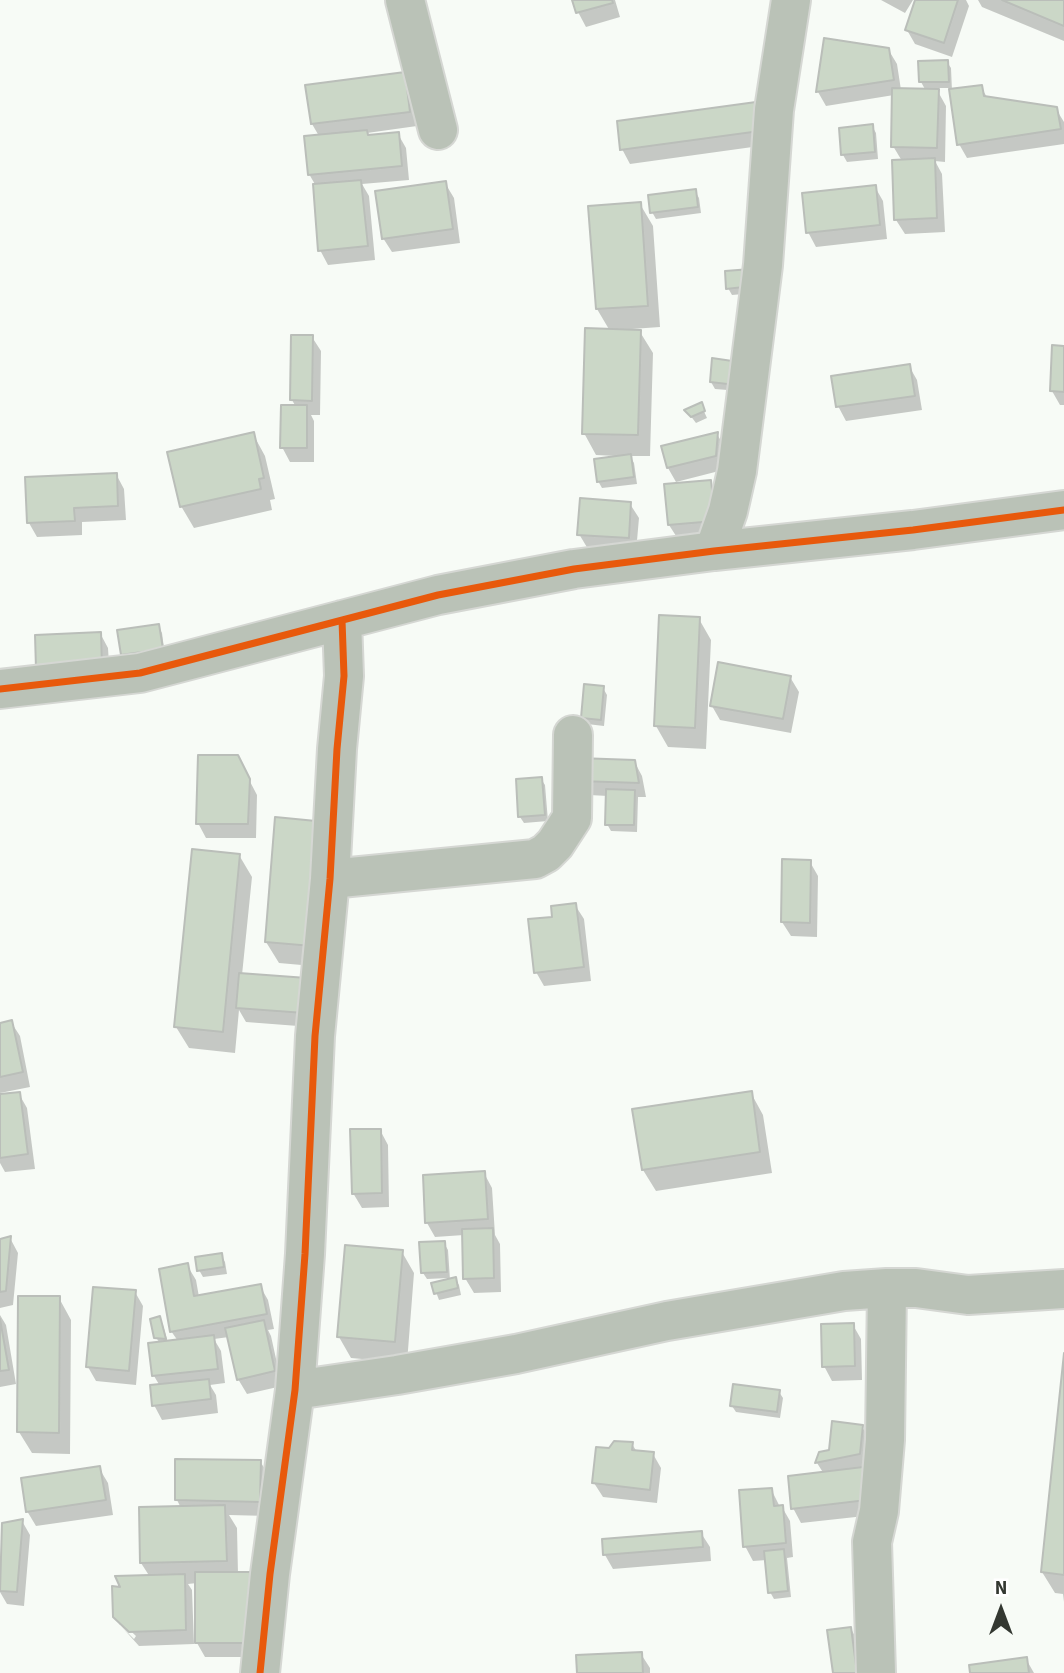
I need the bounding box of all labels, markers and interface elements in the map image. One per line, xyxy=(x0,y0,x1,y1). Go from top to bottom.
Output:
north arrow xyxy=(966,1575,1036,1645)
text: N xyxy=(995,1575,1007,1602)

